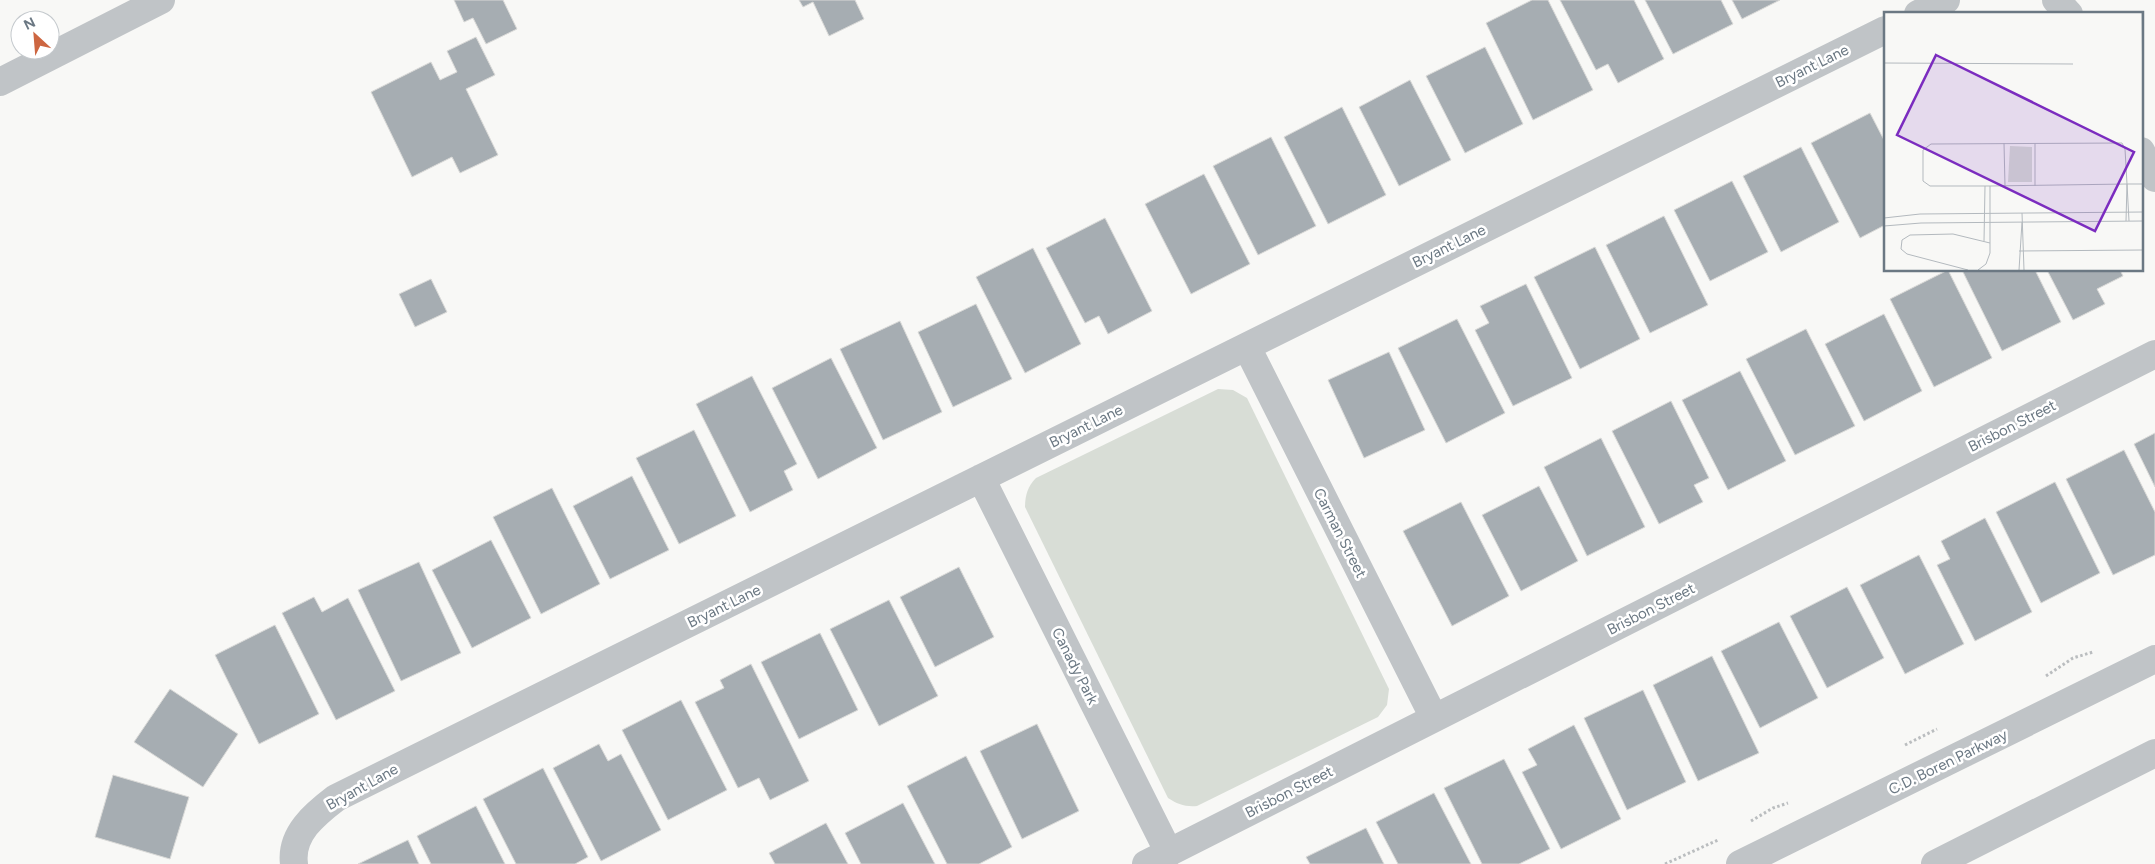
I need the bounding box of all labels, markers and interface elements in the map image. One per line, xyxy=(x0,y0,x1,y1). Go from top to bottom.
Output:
north arrow xyxy=(10,10,60,60)
inset map xyxy=(1884,12,2142,271)
text: N xyxy=(21,14,38,34)
street label: Bryant Lane xyxy=(1772,41,1852,91)
street label: Bryant Lane xyxy=(1409,221,1489,271)
street label: Brisbon Street xyxy=(1965,396,2059,456)
street label: Bryant Lane xyxy=(1046,401,1126,451)
street label: Carman Street xyxy=(1310,485,1370,581)
street label: Brisbon Street xyxy=(1604,579,1698,639)
street label: Bryant Lane xyxy=(684,581,764,631)
street label: Canady Park xyxy=(1048,625,1102,708)
street label: C.D. Boren Parkway xyxy=(1886,725,2010,799)
street label: Bryant Lane xyxy=(323,760,401,814)
street label: Brisbon Street xyxy=(1242,762,1336,822)

